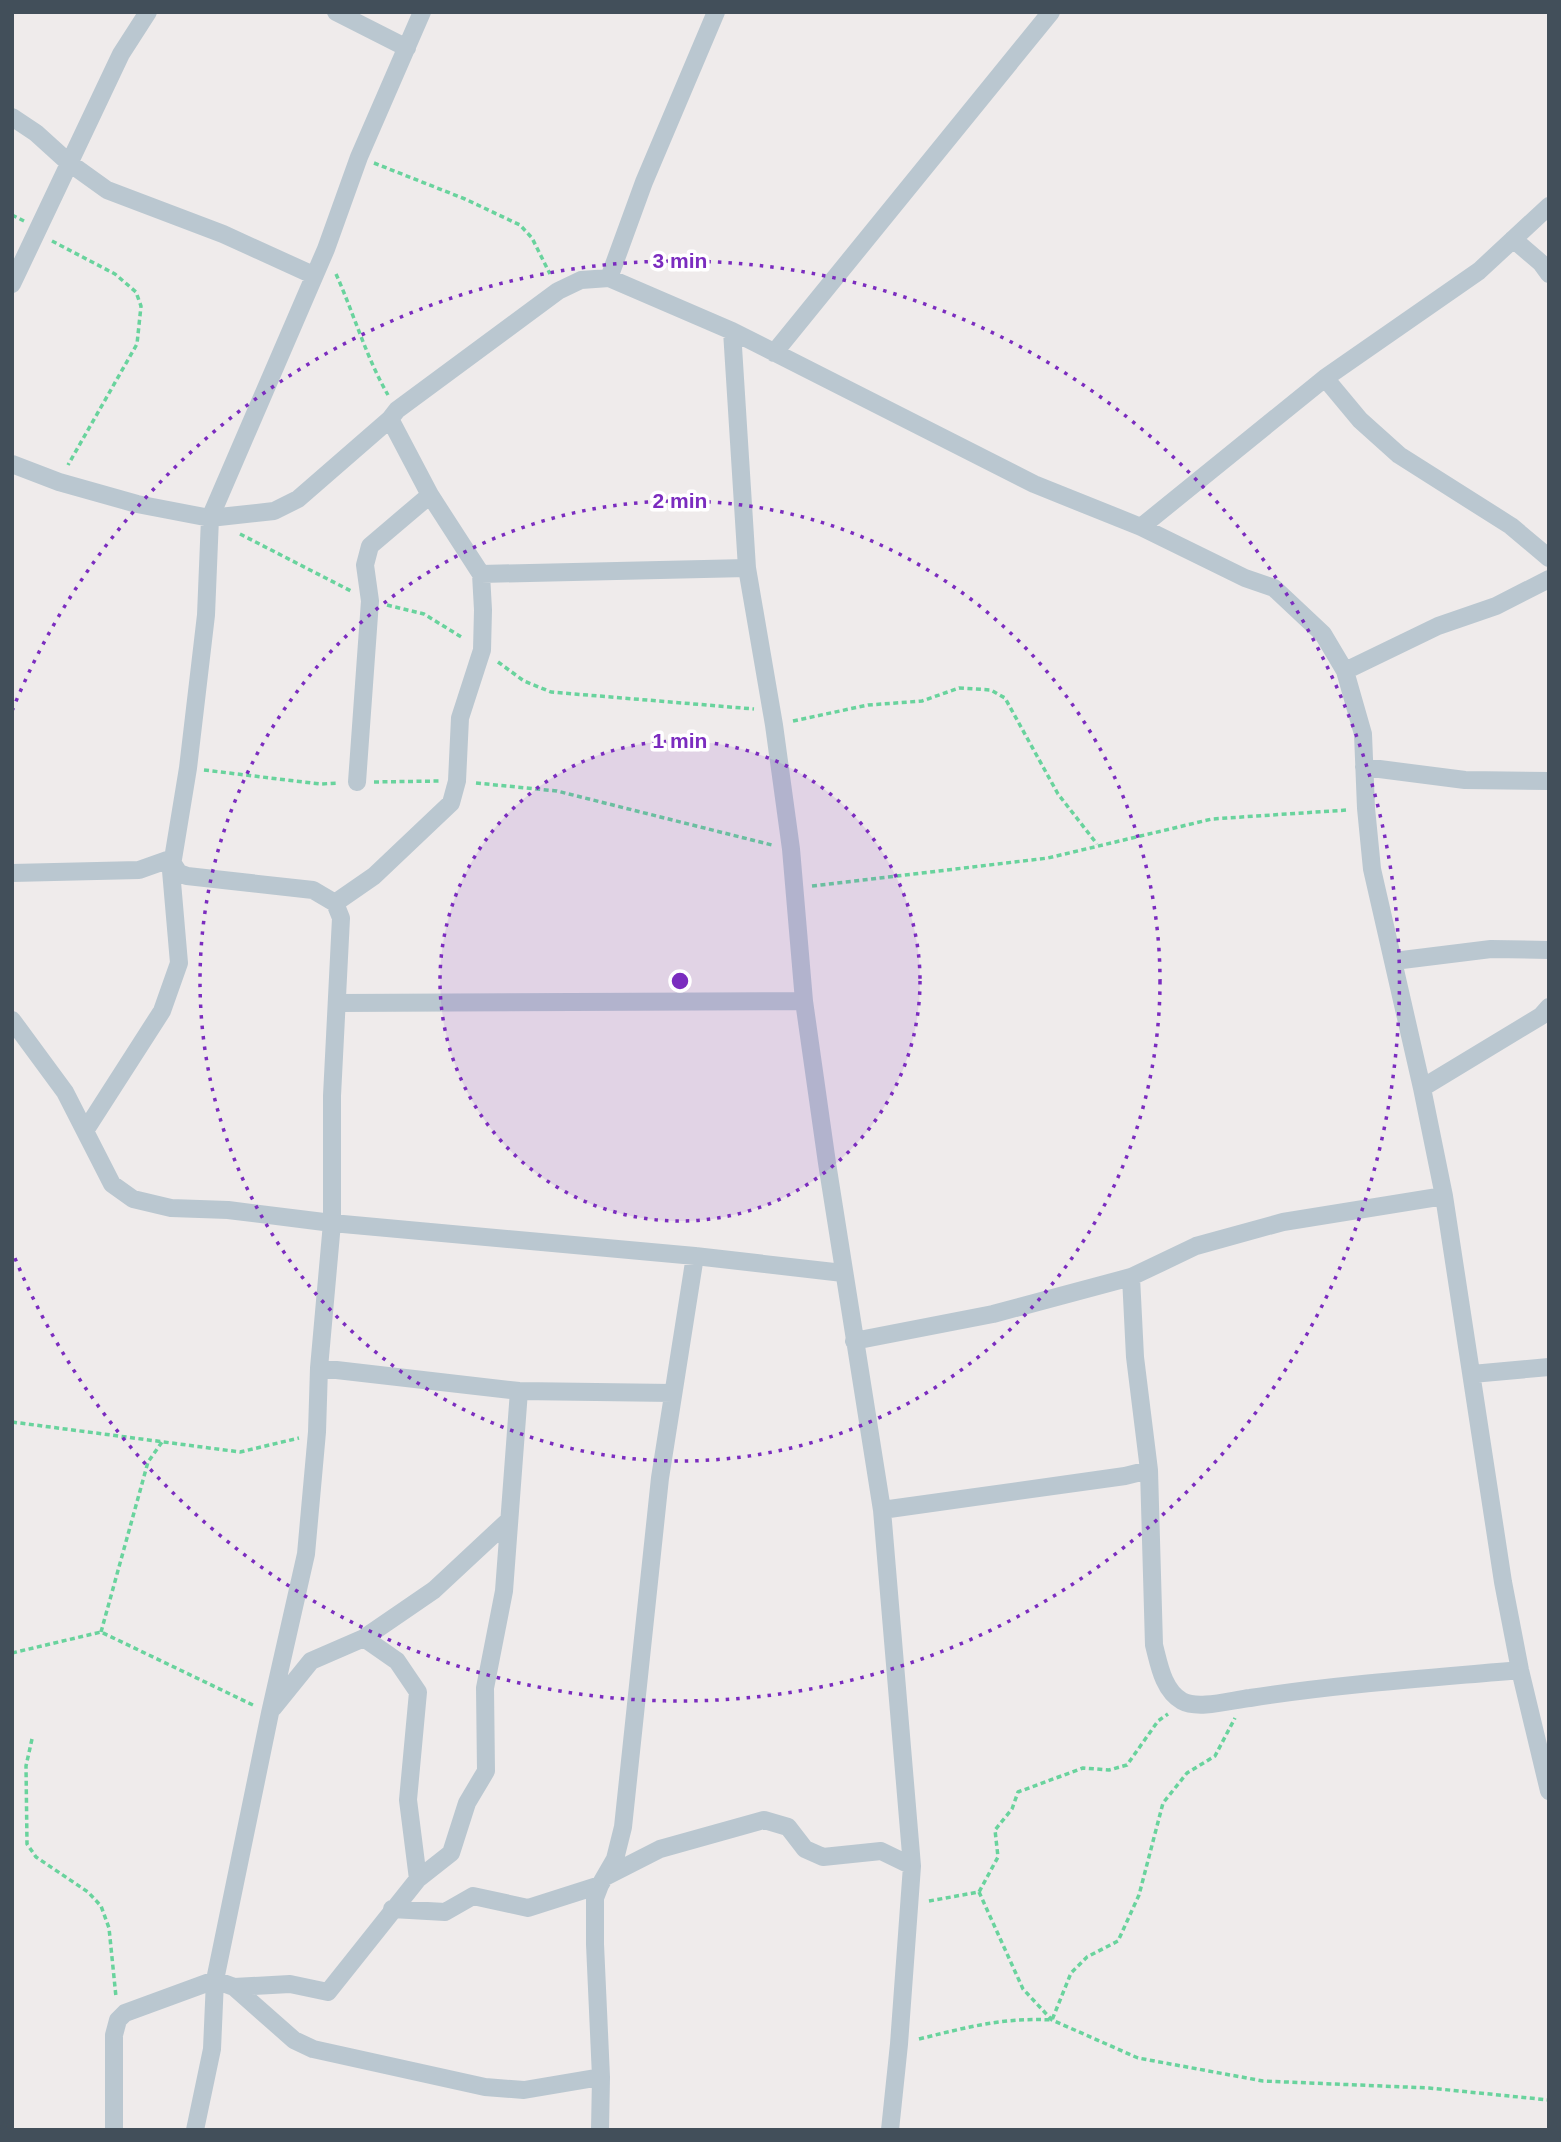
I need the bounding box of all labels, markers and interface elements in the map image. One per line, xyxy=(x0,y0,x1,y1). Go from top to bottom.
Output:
text: 3 min xyxy=(653,249,707,272)
text: 2 min xyxy=(653,489,707,512)
text: 1 min xyxy=(653,729,707,752)
centre of rings xyxy=(668,969,692,993)

